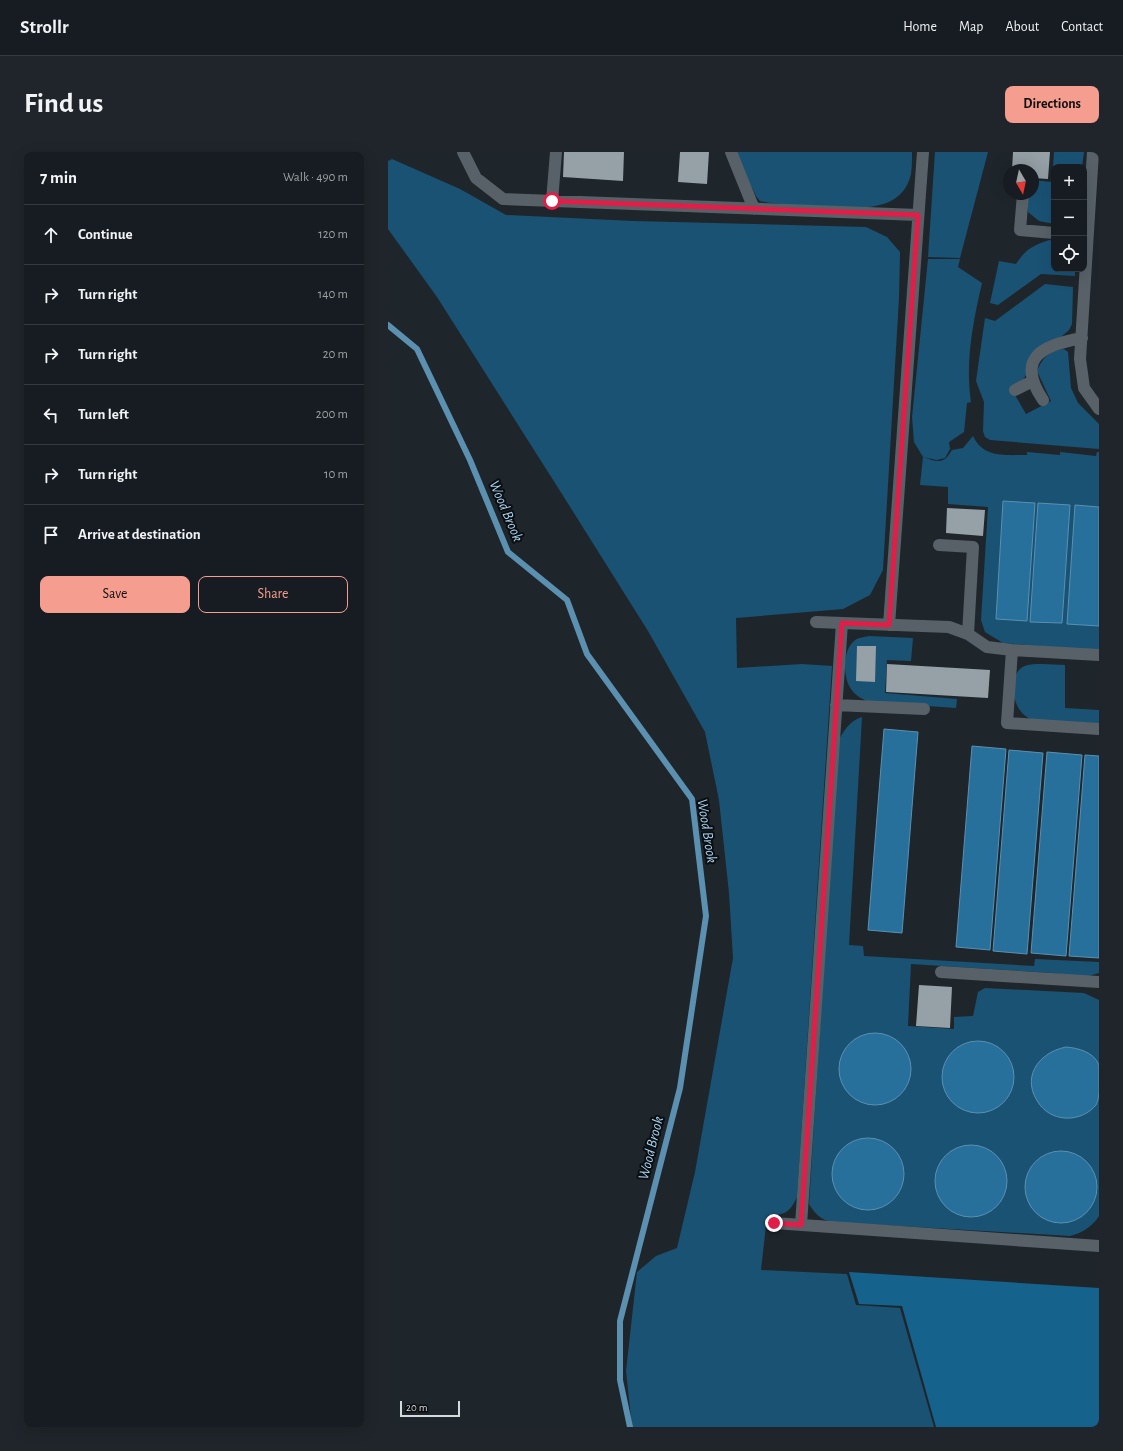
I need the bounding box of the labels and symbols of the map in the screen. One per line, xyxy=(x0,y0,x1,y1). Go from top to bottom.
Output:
north arrow xyxy=(1003,164,1039,200)
route start xyxy=(543,192,561,210)
water label: Wood Brook xyxy=(486,478,526,544)
water label: Wood Brook xyxy=(695,798,719,864)
water label: Wood Brook xyxy=(636,1115,666,1181)
route end xyxy=(765,1214,783,1232)
scale bar xyxy=(400,1399,460,1418)

